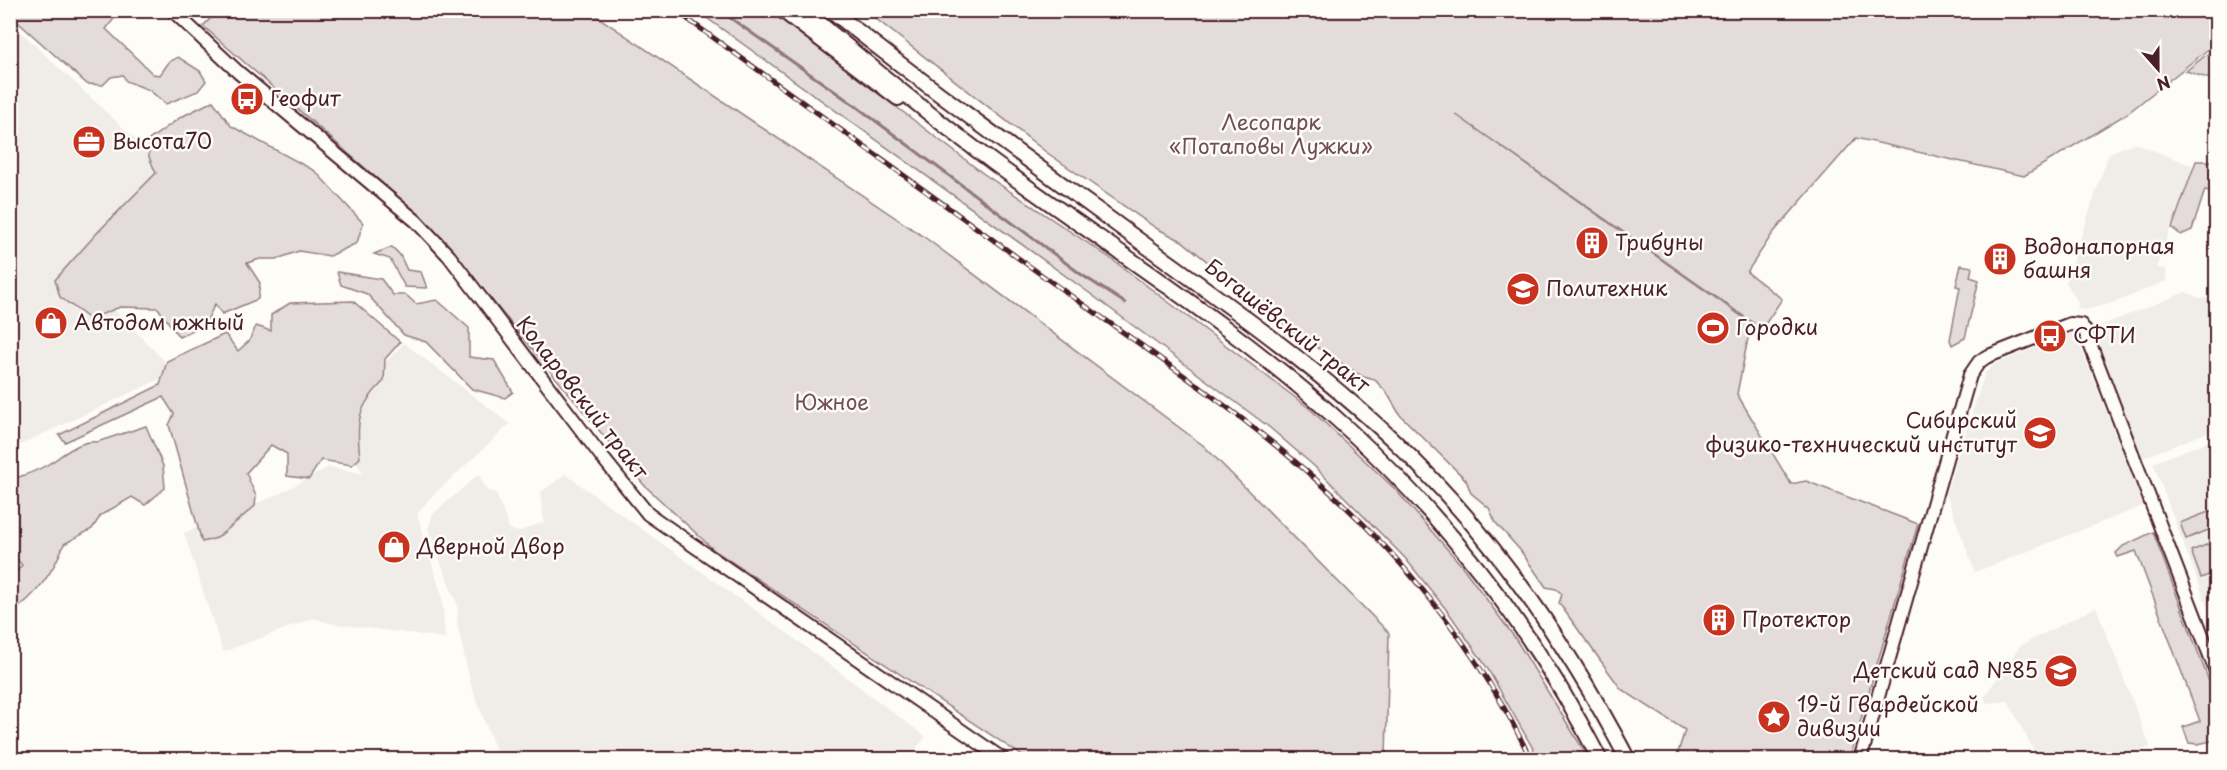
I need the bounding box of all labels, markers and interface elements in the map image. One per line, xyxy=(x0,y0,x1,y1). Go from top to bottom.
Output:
north arrow xyxy=(2128,39,2188,99)
text: N xyxy=(2154,70,2174,97)
bus stop icon: Геофит xyxy=(229,81,265,117)
place label: Геофит xyxy=(270,81,341,113)
park label: Лесопарк «Потаповы Лужки» xyxy=(1169,105,1373,161)
office icon: Высота70 xyxy=(71,124,107,160)
place label: Высота70 xyxy=(112,124,212,156)
building icon: Трибуны xyxy=(1574,225,1610,261)
place label: Трибуны xyxy=(1615,225,1704,257)
place label: Водонапорная башня xyxy=(2023,229,2175,285)
building icon: Водонапорная башня xyxy=(1982,241,2018,277)
street label: Богашёвский тракт xyxy=(1199,249,1379,400)
school or university icon: Политехник xyxy=(1505,271,1541,307)
place label: Политехник xyxy=(1546,271,1668,303)
shop icon: Автодом южный xyxy=(33,305,69,341)
place label: Автодом южный xyxy=(74,305,244,337)
street label: Коларовский тракт xyxy=(510,308,658,486)
sports icon: Городки xyxy=(1695,310,1731,346)
place label: Городки xyxy=(1736,310,1818,342)
bus stop icon: СФТИ xyxy=(2032,318,2068,354)
place label: СФТИ xyxy=(2073,318,2136,350)
park label: Южное xyxy=(795,385,869,417)
place label: Сибирский физико-технический институт xyxy=(1705,403,2018,459)
school or university icon: Сибирский физико-технический институт xyxy=(2022,415,2058,451)
shop icon: Дверной Двор xyxy=(376,529,412,565)
place label: Дверной Двор xyxy=(416,529,565,561)
building icon: Протектор xyxy=(1701,602,1737,638)
place label: Протектор xyxy=(1742,602,1851,634)
place label: Детский сад №85 xyxy=(1853,653,2038,685)
school or university icon: Детский сад №85 xyxy=(2043,653,2079,689)
place label: 19-й Гвардейской дивизии xyxy=(1797,687,1979,743)
place icon: 19-й Гвардейской дивизии xyxy=(1756,699,1792,735)

